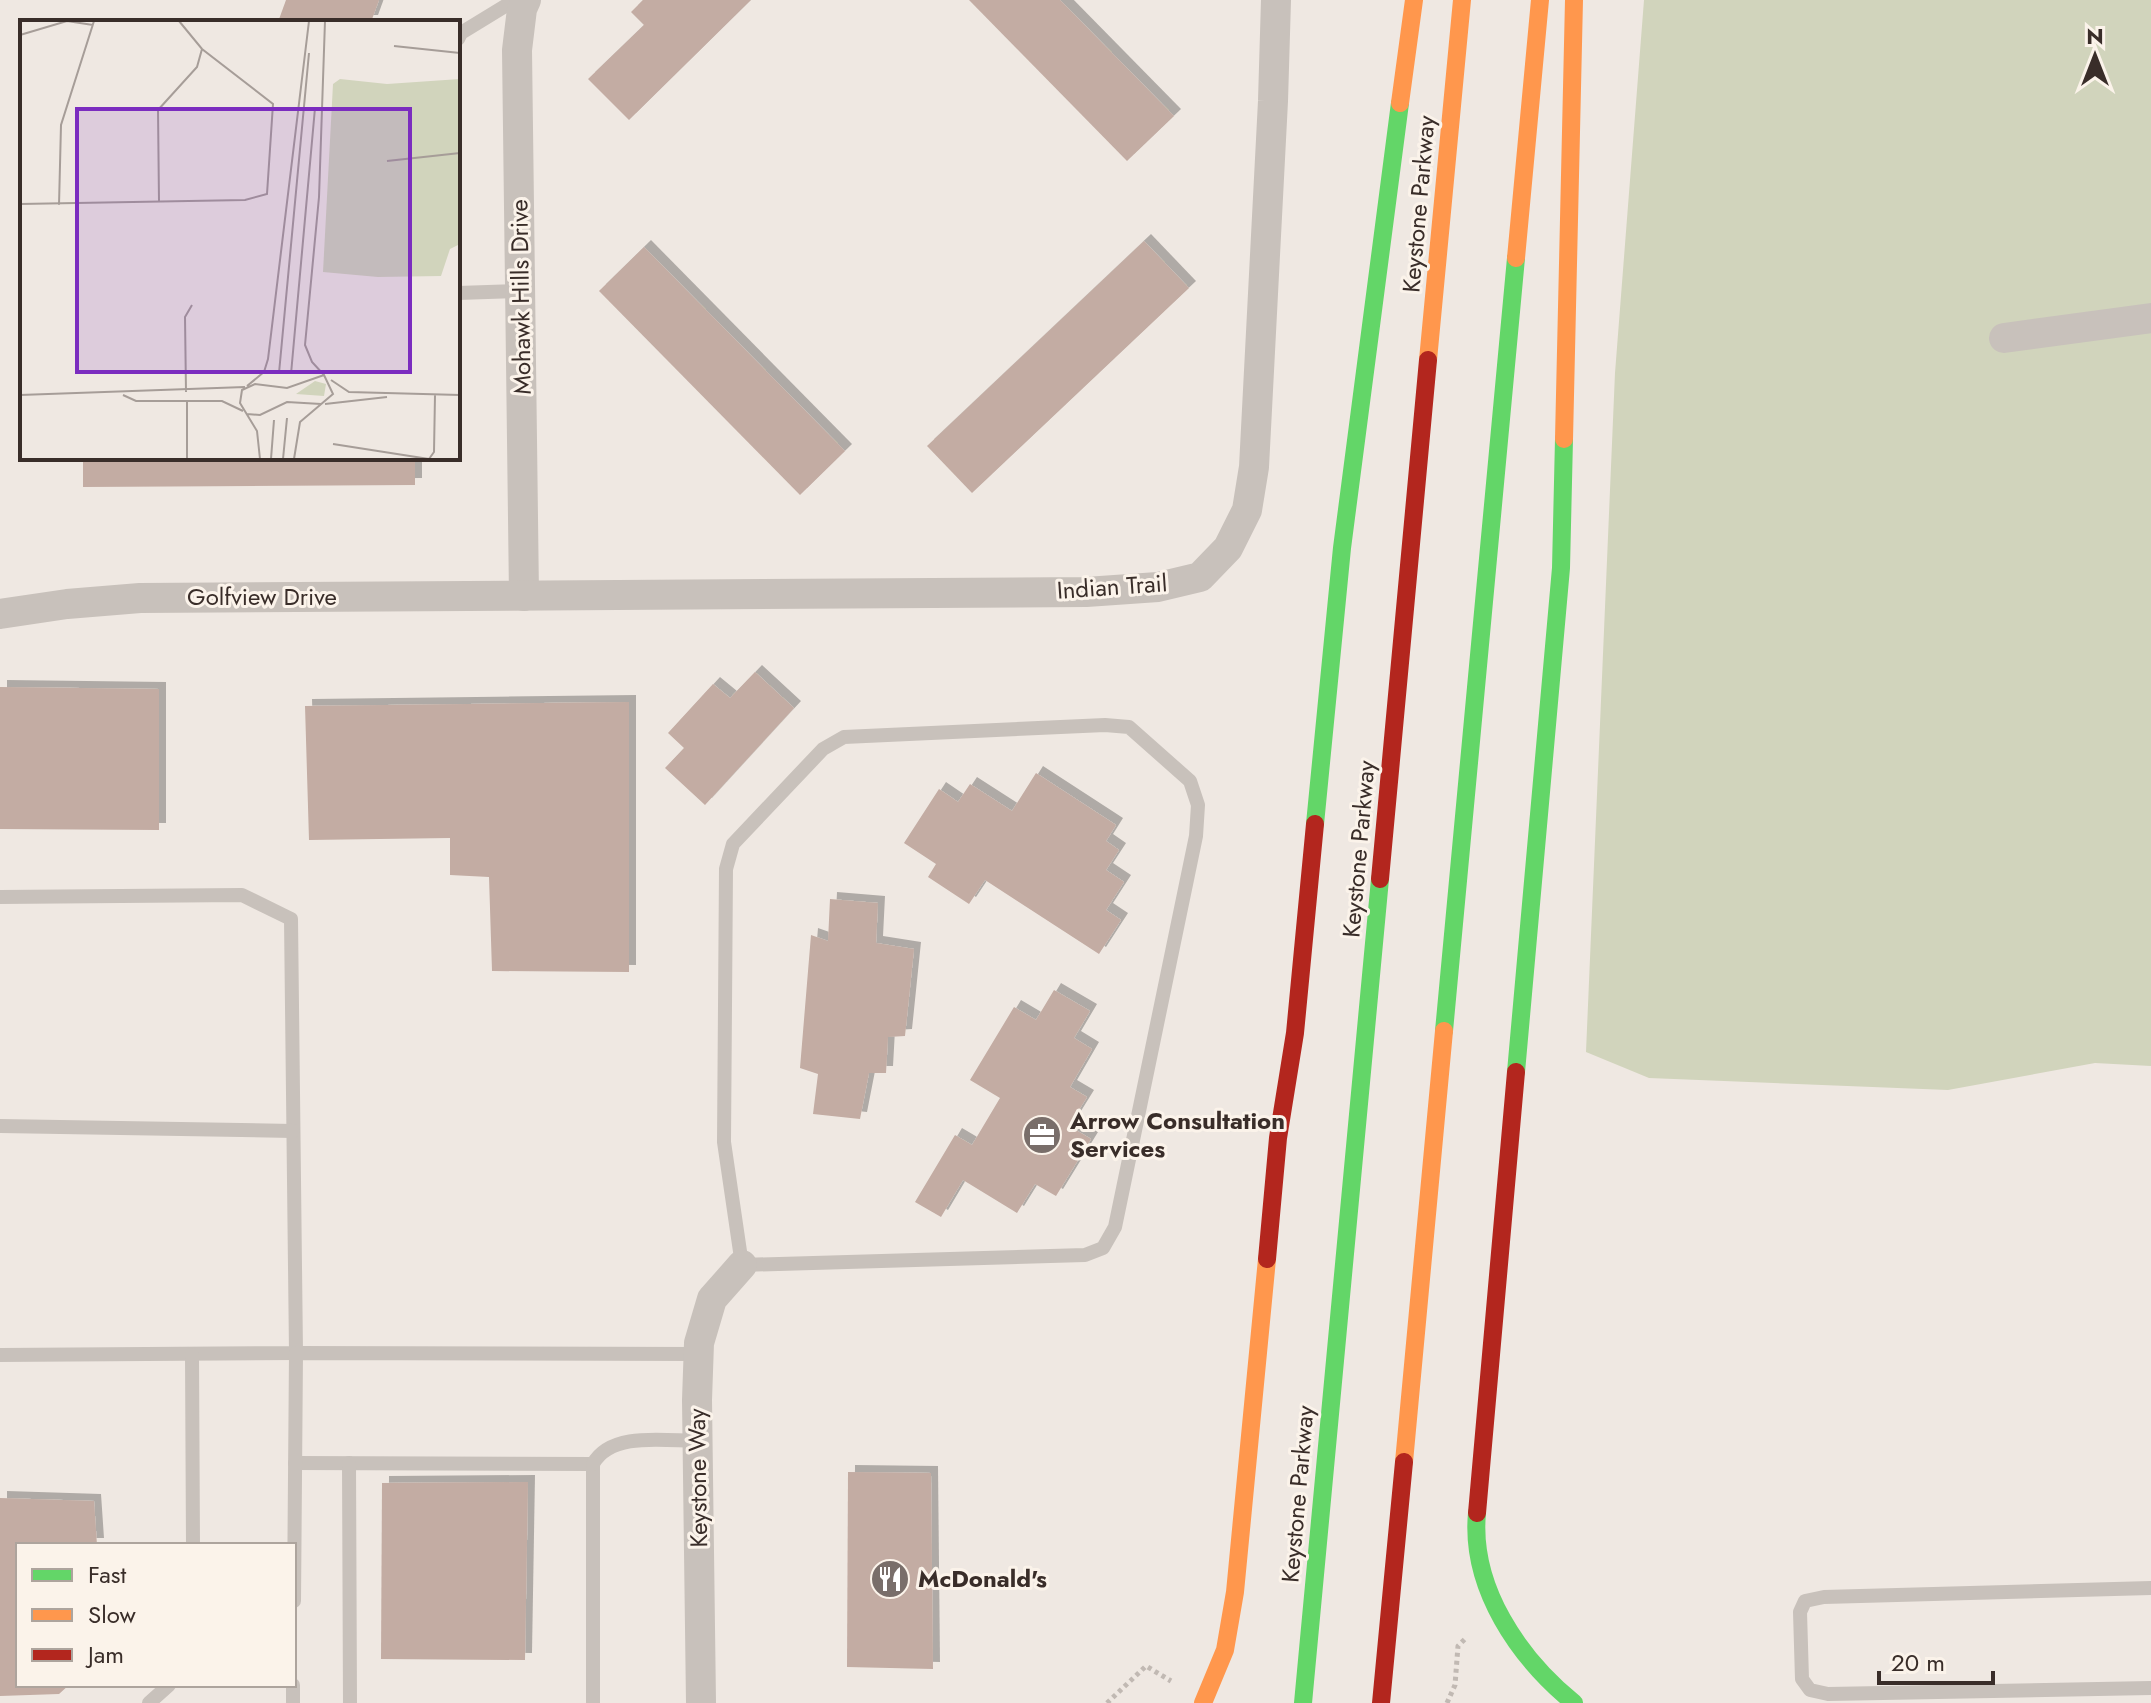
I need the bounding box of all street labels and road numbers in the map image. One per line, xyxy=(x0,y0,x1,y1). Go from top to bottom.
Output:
street label: Keystone Parkway xyxy=(1393,114,1444,294)
street label: Mohawk Hills Drive xyxy=(501,199,540,395)
street label: Indian Trail xyxy=(1056,565,1168,608)
street label: Golfview Drive xyxy=(187,579,337,614)
street label: Keystone Parkway xyxy=(1333,759,1384,939)
street label: Keystone Parkway xyxy=(1272,1404,1323,1584)
street label: Keystone Way xyxy=(679,1408,716,1548)

